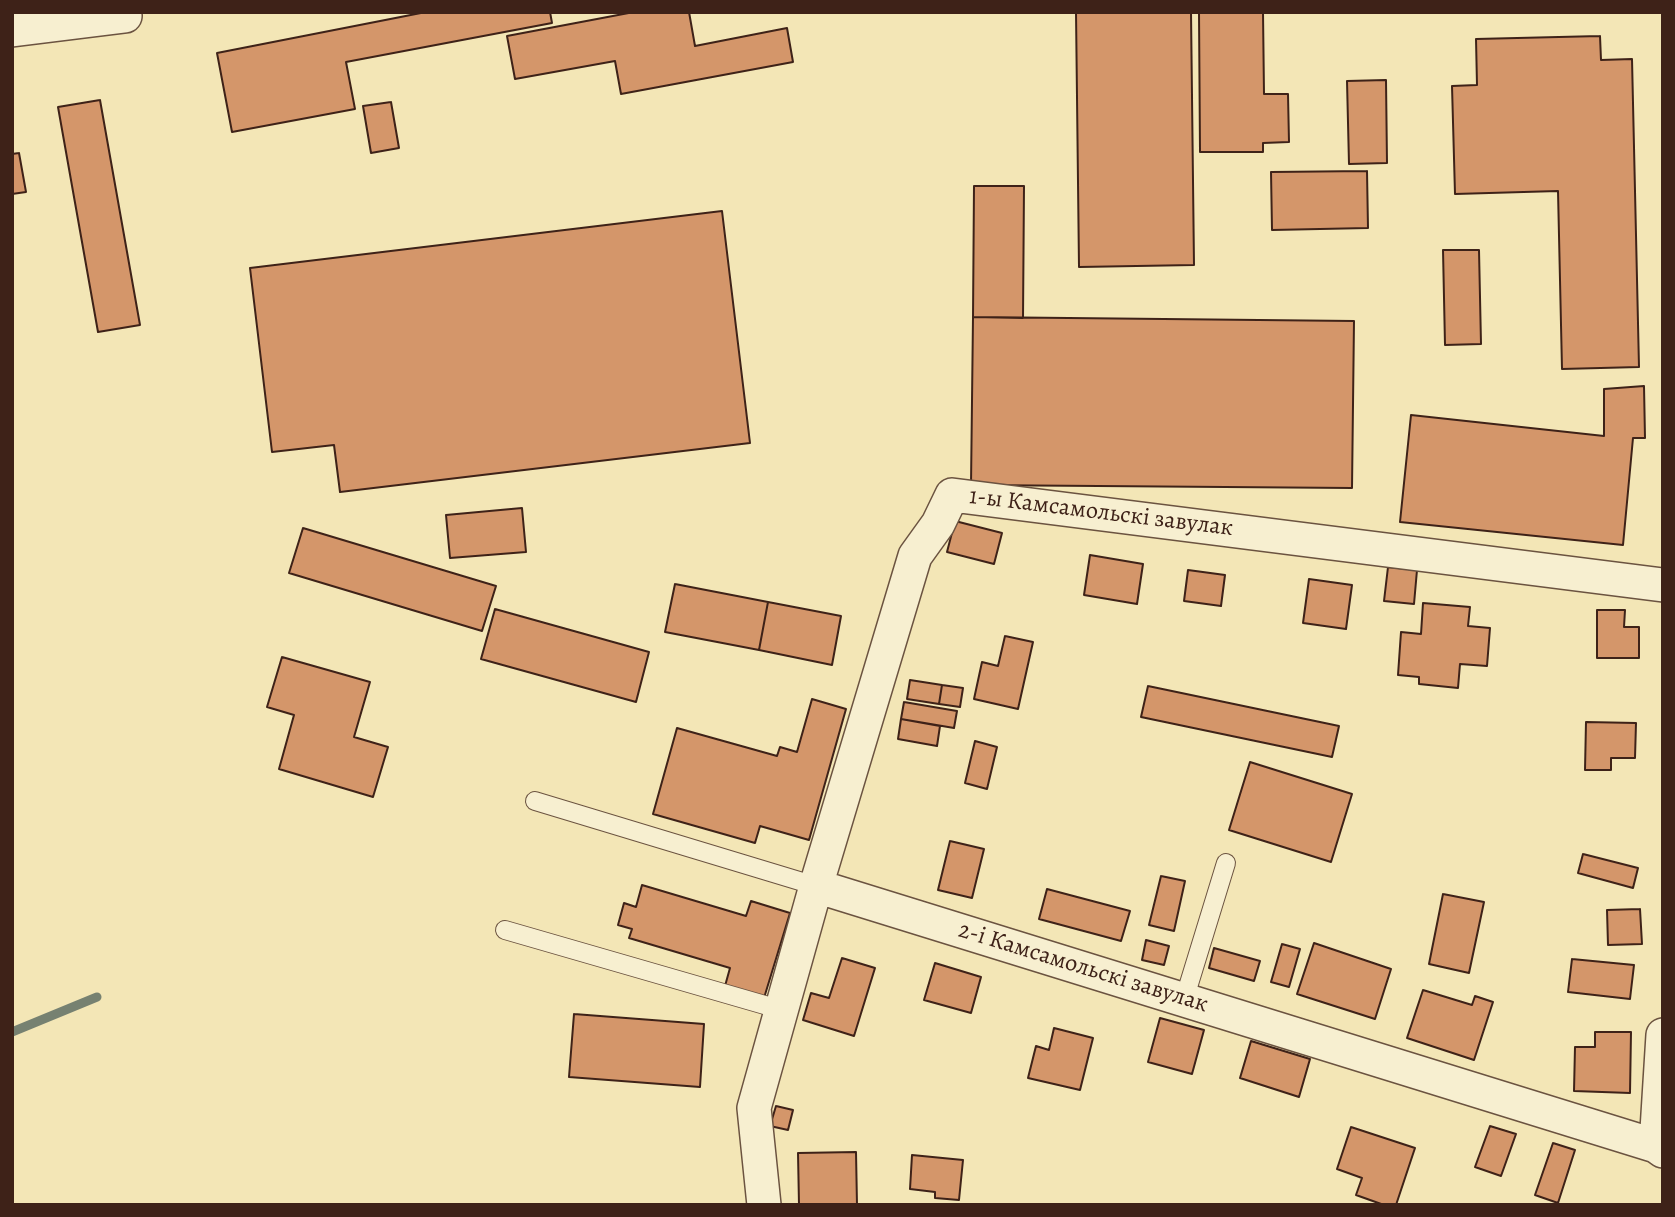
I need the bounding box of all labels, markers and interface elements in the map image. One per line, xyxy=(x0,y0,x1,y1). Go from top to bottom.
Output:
street label: 1-ы Камсамольскі завулак xyxy=(967,483,1235,543)
street label: 2-і Камсамольскі завулак xyxy=(955,916,1211,1020)

